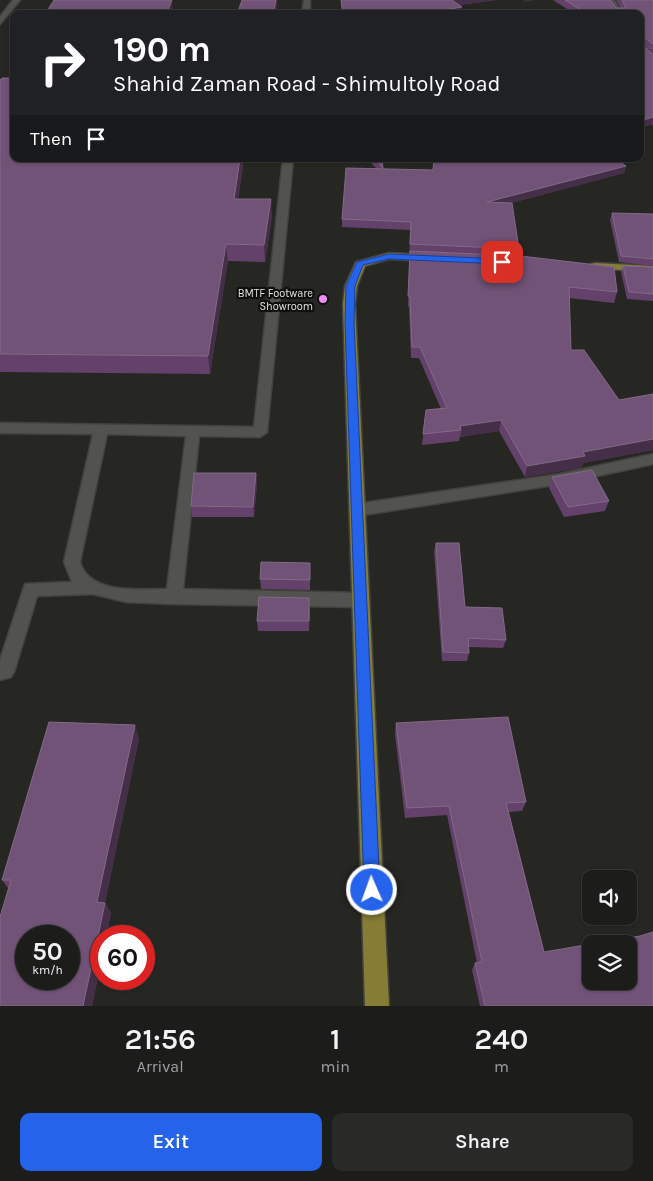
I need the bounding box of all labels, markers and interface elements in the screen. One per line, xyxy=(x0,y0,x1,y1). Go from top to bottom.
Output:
text: 190 m xyxy=(113,29,211,70)
icon: right xyxy=(30,30,95,95)
text: Shahid Zaman Road - Shimultoly Road xyxy=(113,71,501,97)
icon: arrive xyxy=(82,125,110,153)
text: Then xyxy=(30,128,72,150)
pin xyxy=(481,241,523,283)
icon: arrive xyxy=(488,248,516,276)
place label: BMTF Footware Showroom xyxy=(238,287,313,313)
marker: BMTF Footware Showroom xyxy=(317,293,329,305)
position arrow xyxy=(345,863,397,915)
map controls xyxy=(582,870,637,990)
button: sound xyxy=(582,870,637,925)
speed limit sign: 60 xyxy=(90,925,155,990)
button: layers xyxy=(582,935,637,990)
text: 50 xyxy=(32,937,63,966)
text: km/h xyxy=(32,963,63,977)
text: 21:56 xyxy=(125,1021,196,1057)
text: 1 xyxy=(330,1021,340,1057)
text: 240 xyxy=(474,1021,529,1057)
text: Arrival xyxy=(137,1057,184,1076)
text: min xyxy=(320,1057,350,1076)
text: m xyxy=(494,1057,509,1076)
button: Exit xyxy=(20,1113,322,1171)
button: Share xyxy=(332,1113,633,1171)

